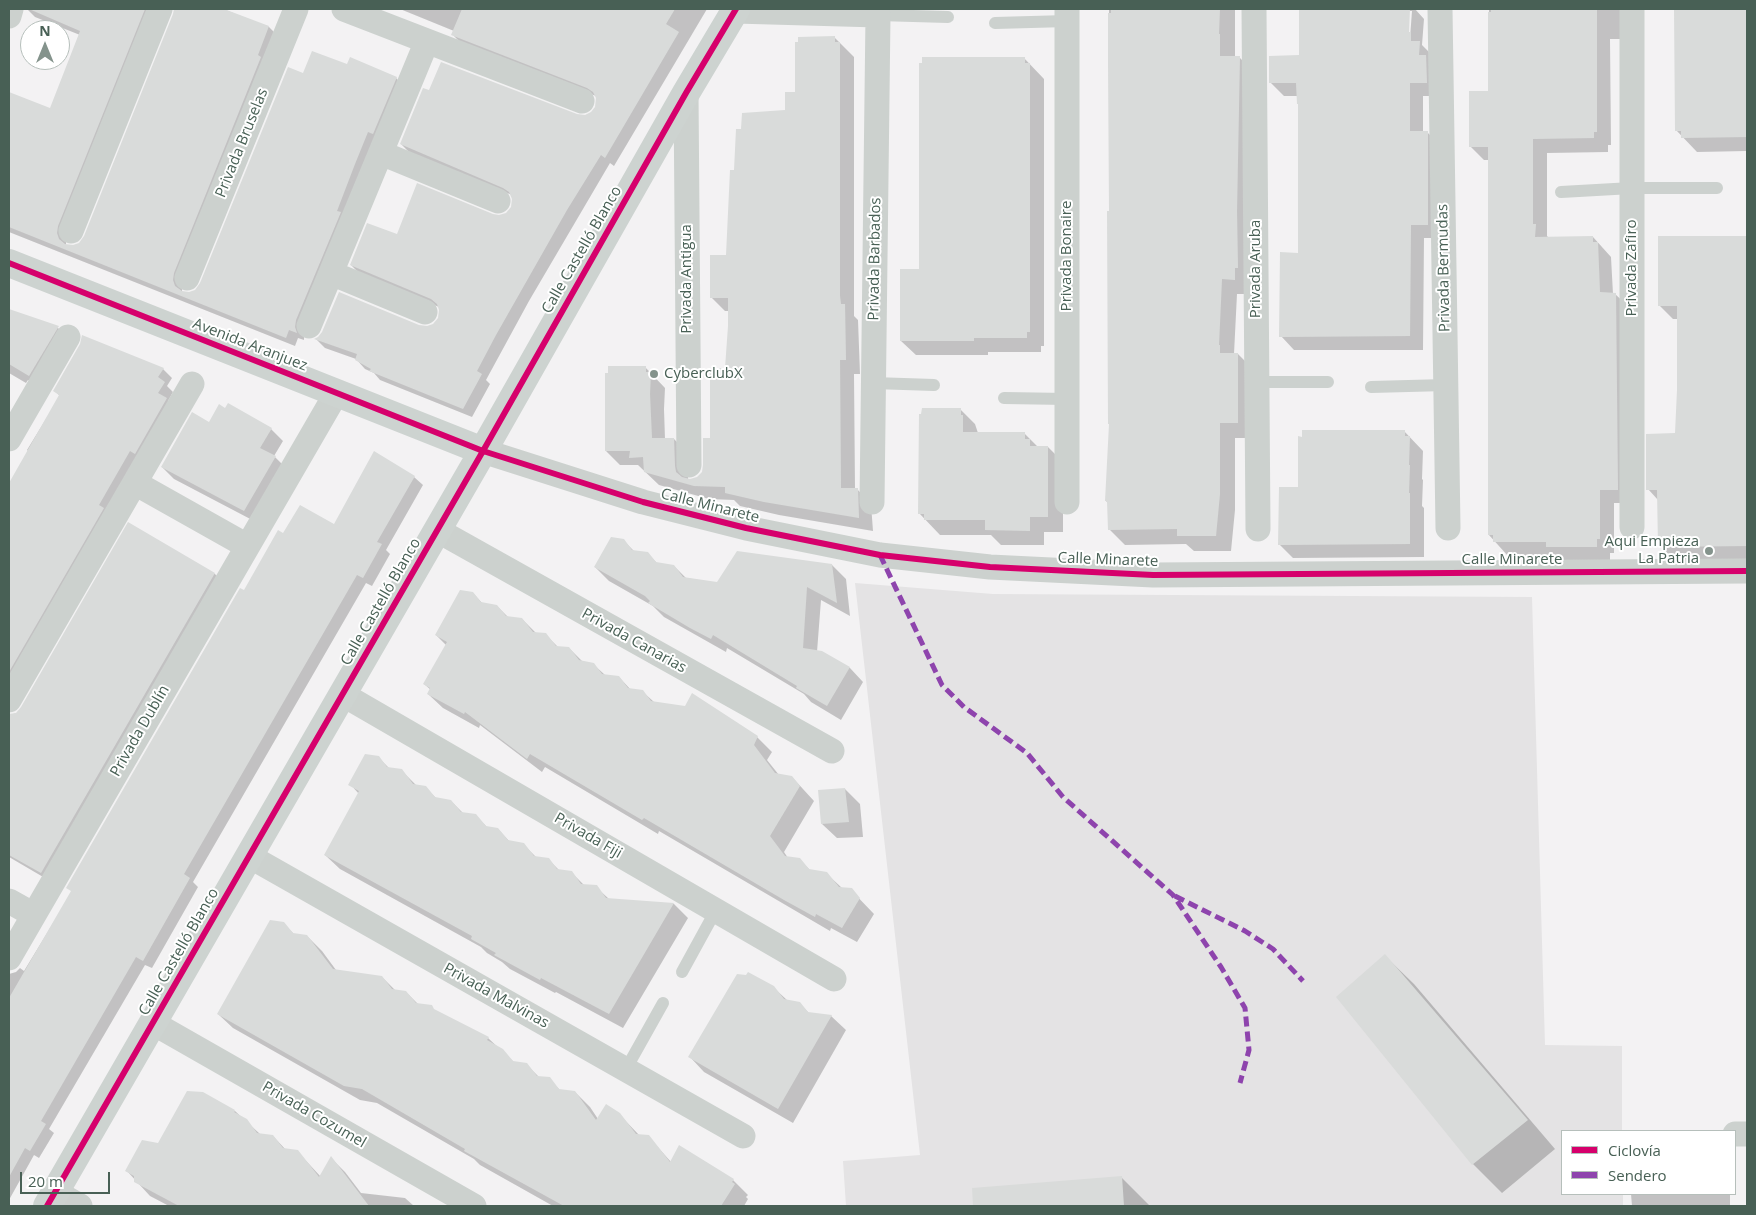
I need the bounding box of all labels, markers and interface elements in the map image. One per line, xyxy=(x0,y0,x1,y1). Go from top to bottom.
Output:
north arrow xyxy=(20,20,70,70)
text: N xyxy=(39,21,51,40)
street label: Privada Bruselas xyxy=(212,86,272,200)
street label: Calle Castelló Blanco xyxy=(538,183,626,317)
street label: Privada Barbados xyxy=(865,197,885,321)
street label: Privada Bonaire xyxy=(1058,201,1076,311)
street label: Privada Bermudas xyxy=(1434,204,1454,332)
street label: Privada Zafiro xyxy=(1623,219,1641,317)
street label: Privada Aruba xyxy=(1247,220,1265,318)
street label: Privada Antigua xyxy=(678,224,696,334)
street label: Avenida Aranjuez xyxy=(190,315,310,375)
place label: CyberclubX xyxy=(664,365,743,383)
marker: CyberclubX xyxy=(648,368,660,380)
street label: Calle Minarete xyxy=(659,485,761,527)
place label: Aqui Empieza La Patria xyxy=(1604,533,1699,568)
street label: Calle Castelló Blanco xyxy=(337,535,425,669)
marker: Aqui Empieza La Patria xyxy=(1703,545,1715,557)
street label: Calle Minarete xyxy=(1057,549,1159,571)
street label: Calle Minarete xyxy=(1462,551,1562,569)
street label: Privada Canarias xyxy=(579,605,689,677)
street label: Privada Dublín xyxy=(107,682,173,780)
street label: Privada Fiji xyxy=(551,809,625,863)
street label: Calle Castelló Blanco xyxy=(135,885,223,1019)
street label: Privada Malvinas xyxy=(440,960,552,1032)
street label: Privada Cozumel xyxy=(259,1078,369,1152)
legend xyxy=(1561,1130,1736,1195)
text: Ciclovía xyxy=(1608,1140,1661,1160)
scale bar xyxy=(22,1162,112,1194)
text: Sendero xyxy=(1608,1165,1667,1185)
text: 20 m xyxy=(28,1171,63,1191)

